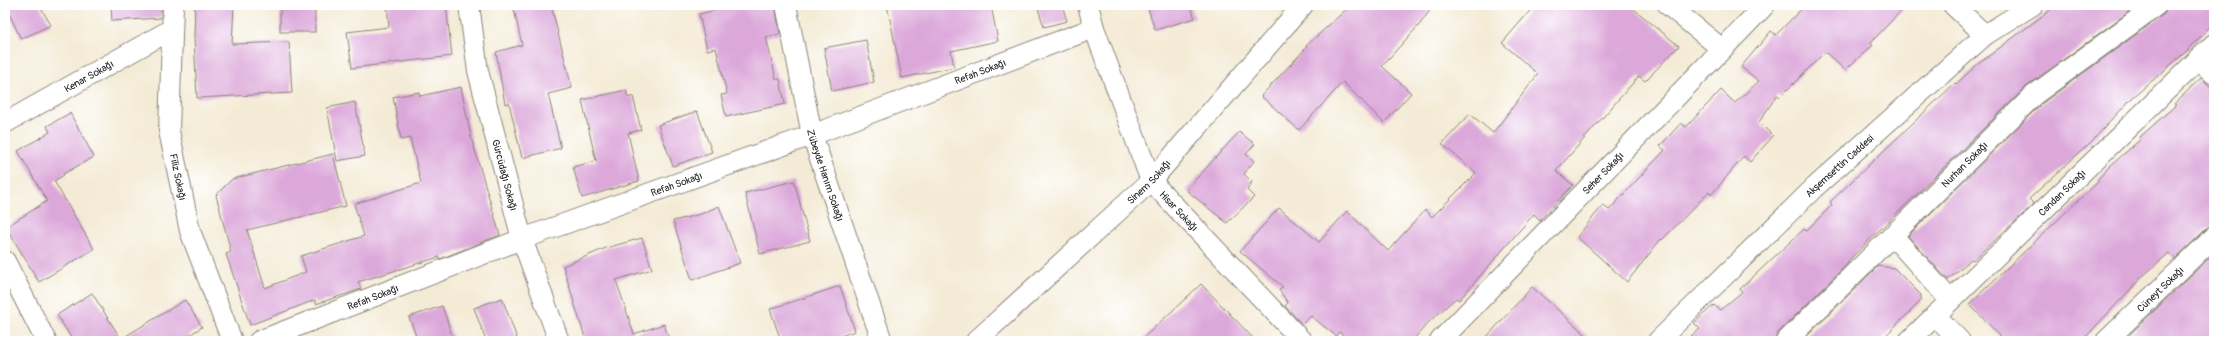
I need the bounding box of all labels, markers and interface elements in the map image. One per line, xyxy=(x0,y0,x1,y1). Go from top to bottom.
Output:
street label: Refah Sokağı xyxy=(953,57,1008,87)
street label: Kenar Sokağı xyxy=(62,58,116,95)
street label: Zübeyde Hanım Sokağı xyxy=(804,128,846,223)
street label: Akşemsettin Caddesi xyxy=(1803,133,1876,200)
street label: Gürcüdağı Sokağı xyxy=(489,138,519,212)
street label: Nurhan Sokağı xyxy=(1939,139,1991,190)
street label: Seher Sokağı xyxy=(1580,150,1627,197)
street label: Filiz Sokağı xyxy=(167,153,188,202)
street label: Sinem Sokağı xyxy=(1125,158,1174,207)
street label: Candan Sokağı xyxy=(2036,167,2088,219)
street label: Refah Sokağı xyxy=(649,170,704,199)
street label: Hisar Sokağı xyxy=(1157,189,1200,234)
street label: Cüneyt Sokağı xyxy=(2135,264,2187,315)
street label: Refah Sokağı xyxy=(346,282,400,313)

